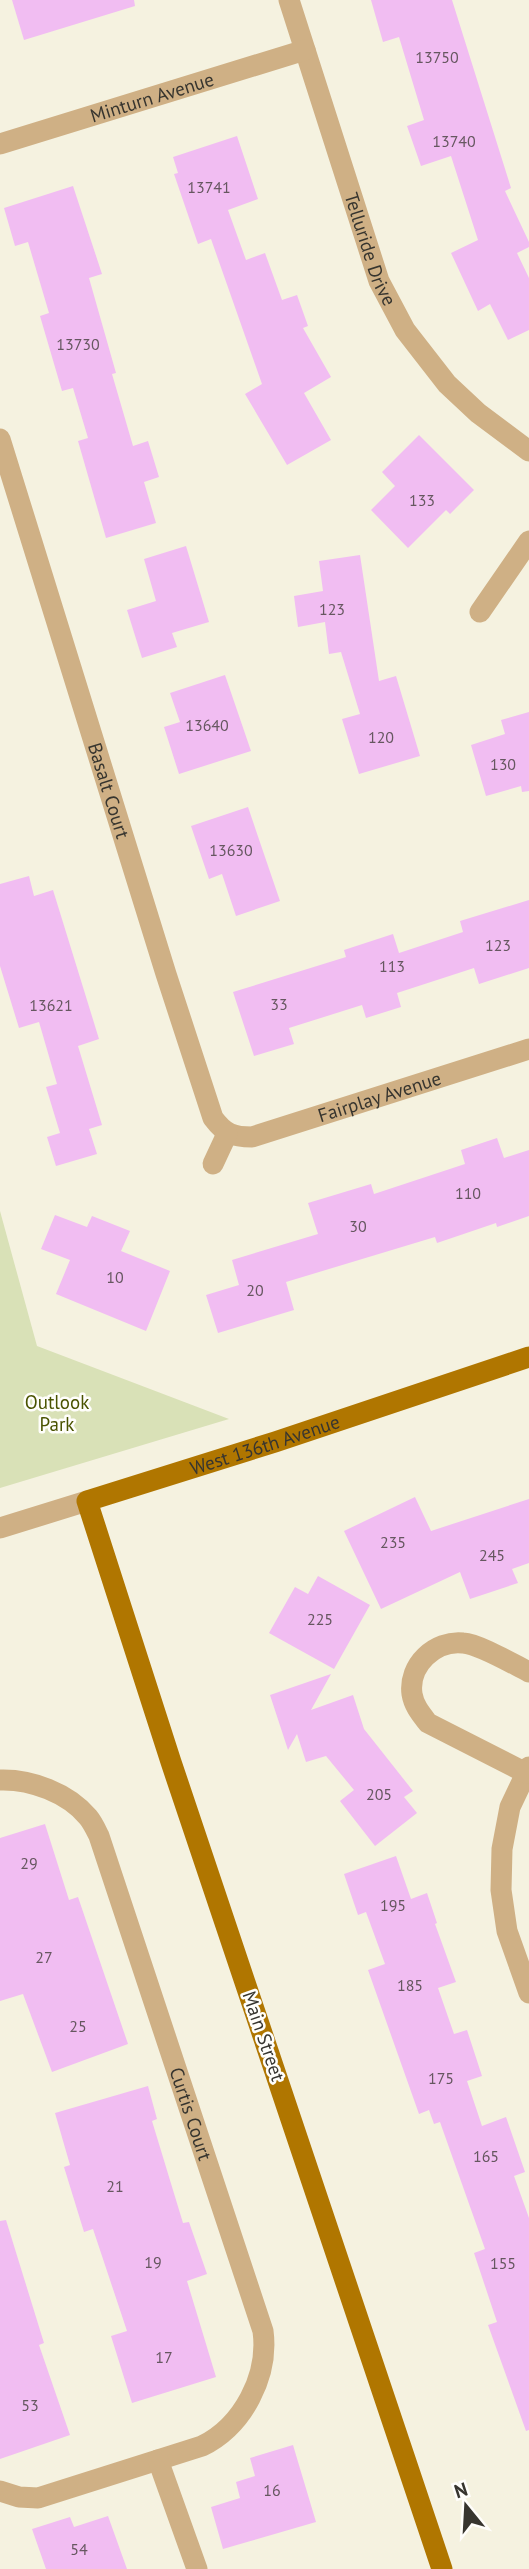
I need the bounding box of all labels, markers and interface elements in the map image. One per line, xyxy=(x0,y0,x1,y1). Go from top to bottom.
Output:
house number: 13750 xyxy=(415,47,459,67)
street label: Minturn Avenue xyxy=(87,67,217,127)
house number: 13740 xyxy=(432,131,476,151)
house number: 13741 xyxy=(187,177,231,197)
street label: Telluride Drive xyxy=(339,190,402,310)
house number: 13730 xyxy=(56,334,100,354)
house number: 133 xyxy=(409,490,435,510)
house number: 123 xyxy=(319,599,345,619)
house number: 13640 xyxy=(185,715,229,735)
house number: 120 xyxy=(368,727,394,747)
street label: Basalt Court xyxy=(83,740,135,842)
house number: 130 xyxy=(490,754,516,774)
house number: 13630 xyxy=(209,840,253,860)
house number: 123 xyxy=(485,935,511,955)
house number: 113 xyxy=(379,956,405,976)
house number: 33 xyxy=(270,994,288,1014)
house number: 13621 xyxy=(29,995,73,1015)
street label: Fairplay Avenue xyxy=(315,1066,444,1127)
house number: 110 xyxy=(455,1183,481,1203)
house number: 30 xyxy=(349,1216,367,1236)
house number: 10 xyxy=(106,1267,124,1287)
house number: 20 xyxy=(246,1280,264,1300)
park label: Outlook Park xyxy=(25,1390,89,1436)
street label: West 136th Avenue xyxy=(187,1409,343,1480)
house number: 235 xyxy=(380,1532,406,1552)
house number: 245 xyxy=(479,1545,505,1565)
house number: 225 xyxy=(307,1609,333,1629)
house number: 205 xyxy=(366,1784,392,1804)
house number: 29 xyxy=(20,1853,38,1873)
house number: 195 xyxy=(380,1895,406,1915)
house number: 27 xyxy=(35,1947,53,1967)
house number: 185 xyxy=(397,1975,423,1995)
street label: Main Street xyxy=(237,1988,291,2085)
house number: 25 xyxy=(69,2016,87,2036)
street label: Curtis Court xyxy=(164,2064,218,2164)
house number: 175 xyxy=(428,2068,454,2088)
house number: 165 xyxy=(473,2146,499,2166)
house number: 21 xyxy=(106,2176,124,2196)
house number: 19 xyxy=(144,2252,162,2272)
house number: 155 xyxy=(490,2253,516,2273)
house number: 17 xyxy=(155,2347,173,2367)
house number: 53 xyxy=(21,2395,39,2415)
north arrow xyxy=(431,2471,501,2541)
text: N xyxy=(451,2476,470,2503)
house number: 16 xyxy=(263,2480,281,2500)
house number: 54 xyxy=(70,2539,88,2559)

